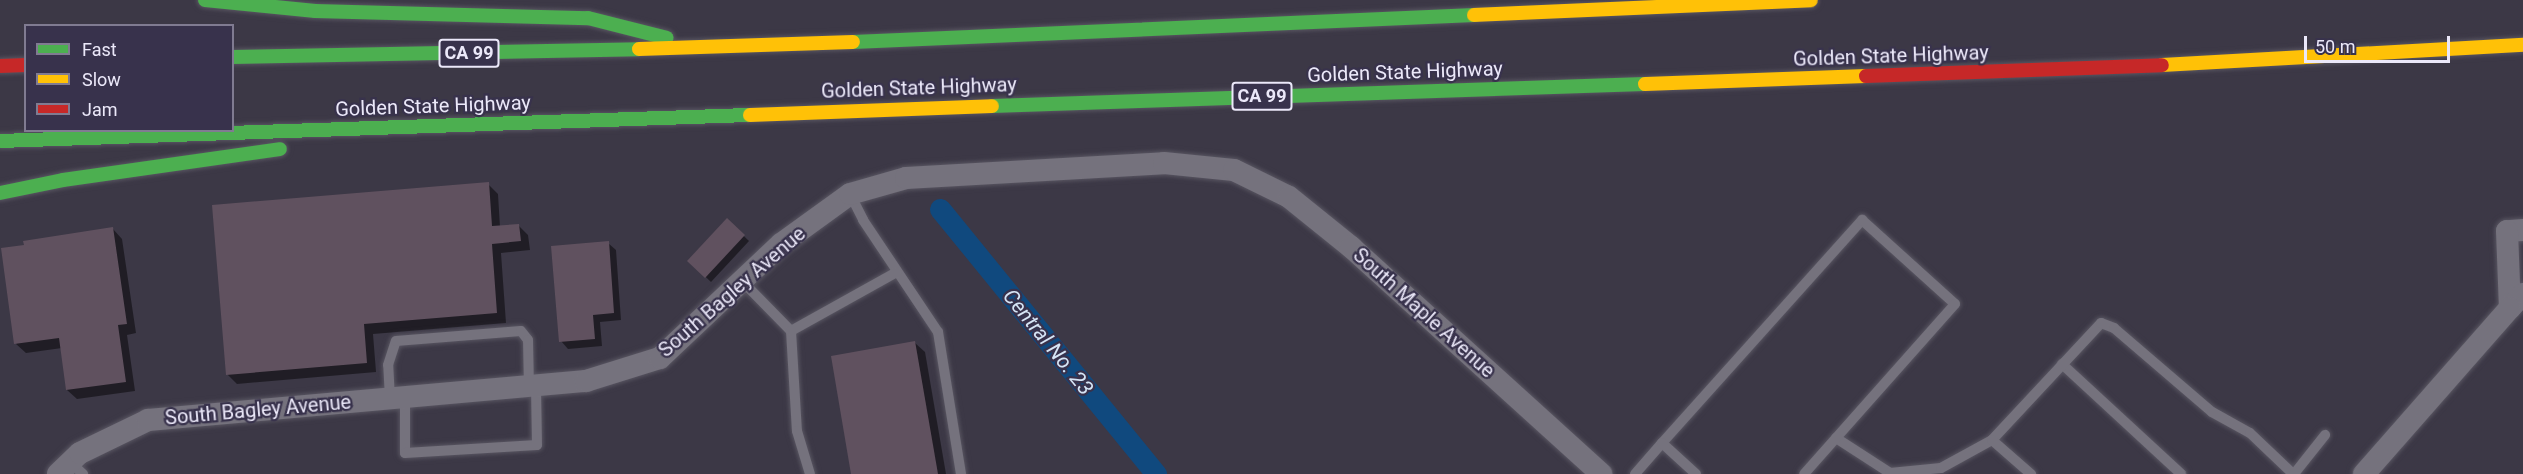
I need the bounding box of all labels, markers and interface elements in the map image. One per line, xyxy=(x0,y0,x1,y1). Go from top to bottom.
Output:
legend xyxy=(24,24,234,132)
scale bar xyxy=(2307,24,2452,62)
text: 50 m xyxy=(2315,36,2355,57)
road number: CA 99 xyxy=(438,38,500,68)
text: Fast xyxy=(82,39,117,60)
street label: Golden State Highway xyxy=(1793,41,1989,71)
street label: Golden State Highway xyxy=(1307,57,1503,87)
text: Slow xyxy=(82,69,121,90)
street label: Golden State Highway xyxy=(821,73,1017,103)
road number: CA 99 xyxy=(1230,81,1294,111)
street label: Golden State Highway xyxy=(335,91,531,121)
text: Jam xyxy=(82,99,118,120)
street label: South Bagley Avenue xyxy=(654,222,810,362)
street label: South Maple Avenue xyxy=(1348,243,1500,383)
water label: Central No. 23 xyxy=(998,284,1098,400)
street label: South Bagley Avenue xyxy=(164,390,352,430)

